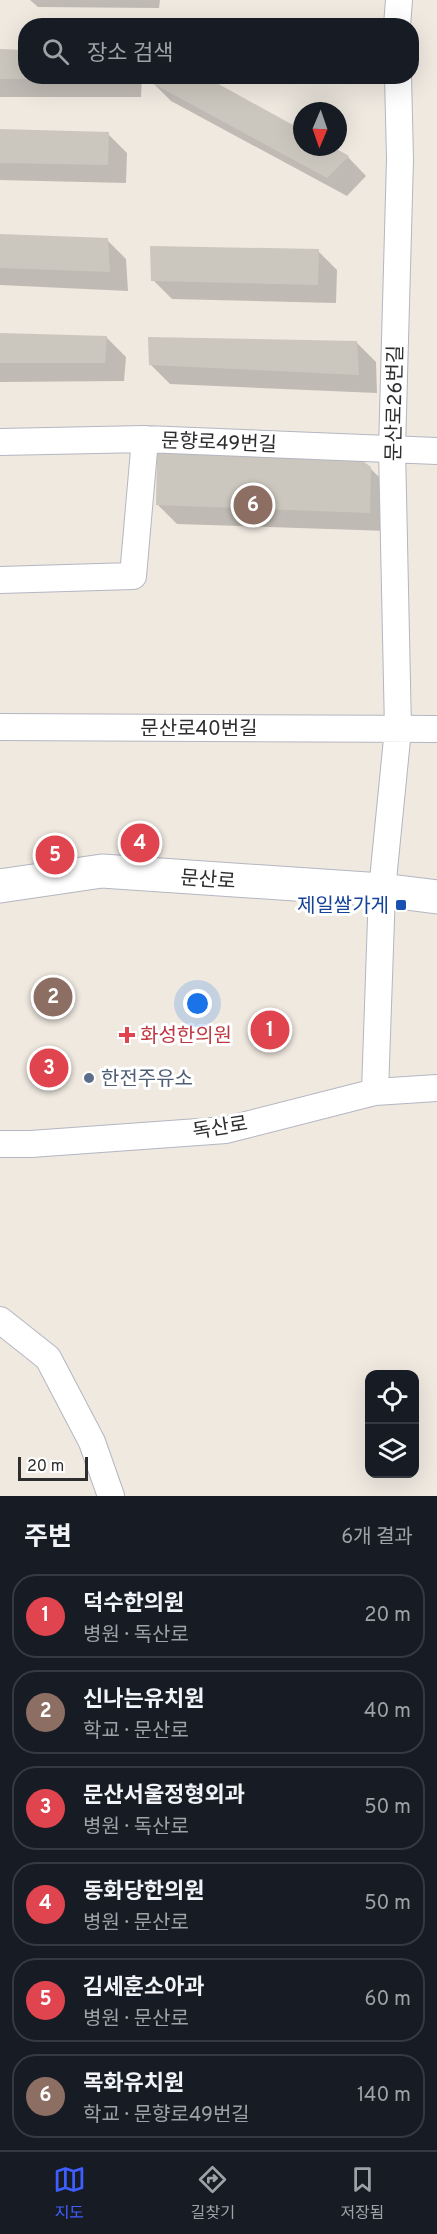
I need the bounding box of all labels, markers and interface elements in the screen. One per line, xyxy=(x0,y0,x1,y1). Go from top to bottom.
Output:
search box xyxy=(18,18,419,84)
icon: search xyxy=(39,35,72,68)
text: 장소 검색 xyxy=(87,41,173,68)
north arrow xyxy=(293,102,347,156)
street label: 문산로26번길 xyxy=(382,345,410,461)
street label: 문향로49번길 xyxy=(160,429,277,459)
pin: 6 xyxy=(234,482,272,528)
street label: 문산로40번길 xyxy=(140,717,258,743)
pin: 4 xyxy=(120,820,160,866)
pin: 5 xyxy=(36,832,74,878)
street label: 문산로 xyxy=(179,866,236,896)
place label: 제일쌀가게 xyxy=(297,894,389,920)
marker: 제일쌀가게 xyxy=(394,898,408,912)
pin: 2 xyxy=(34,974,72,1020)
your location xyxy=(183,989,212,1018)
pin: 1 xyxy=(250,1008,290,1052)
place label: 화성한의원 xyxy=(140,1024,232,1050)
marker: 화성한의원 xyxy=(118,1026,136,1044)
pin: 3 xyxy=(29,1046,68,1090)
place label: 한전주유소 xyxy=(101,1067,193,1093)
marker: 한전주유소 xyxy=(82,1071,96,1085)
street label: 독산로 xyxy=(191,1112,250,1146)
map controls xyxy=(365,1370,419,1478)
button: locate xyxy=(365,1370,419,1424)
button: layers xyxy=(365,1424,419,1478)
scale bar xyxy=(18,1454,88,1482)
text: 20 m xyxy=(27,1457,64,1477)
text: 주변 xyxy=(24,1522,72,1555)
text: 6개 결과 xyxy=(341,1525,413,1551)
text: 덕수한의원 xyxy=(83,1591,184,1618)
text: 1 xyxy=(42,1603,50,1629)
text: 20 m xyxy=(364,1603,411,1629)
text: 병원 · 독산로 xyxy=(83,1623,189,1649)
text: 신나는유치원 xyxy=(83,1687,204,1714)
text: 2 xyxy=(39,1699,52,1725)
text: 40 m xyxy=(364,1699,411,1725)
text: 학교 · 문산로 xyxy=(83,1719,189,1745)
text: 문산서울정형외과 xyxy=(83,1783,245,1810)
text: 3 xyxy=(40,1795,52,1821)
text: 50 m xyxy=(364,1795,411,1821)
text: 병원 · 독산로 xyxy=(83,1815,189,1841)
text: 동화당한의원 xyxy=(83,1879,204,1906)
text: 4 xyxy=(39,1891,52,1917)
text: 50 m xyxy=(364,1891,411,1917)
text: 병원 · 문산로 xyxy=(83,1911,189,1937)
text: 김세훈소아과 xyxy=(83,1975,204,2002)
text: 5 xyxy=(39,1987,52,2013)
text: 60 m xyxy=(365,1987,411,2013)
text: 병원 · 문산로 xyxy=(83,2007,189,2033)
text: 목화유치원 xyxy=(83,2071,184,2098)
text: 6 xyxy=(39,2083,52,2109)
text: 140 m xyxy=(357,2083,411,2109)
text: 학교 · 문향로49번길 xyxy=(83,2103,250,2129)
tab: 지도 xyxy=(53,2163,86,2224)
tab: 길찾기 xyxy=(191,2163,235,2224)
tab: 저장됨 xyxy=(340,2163,384,2224)

